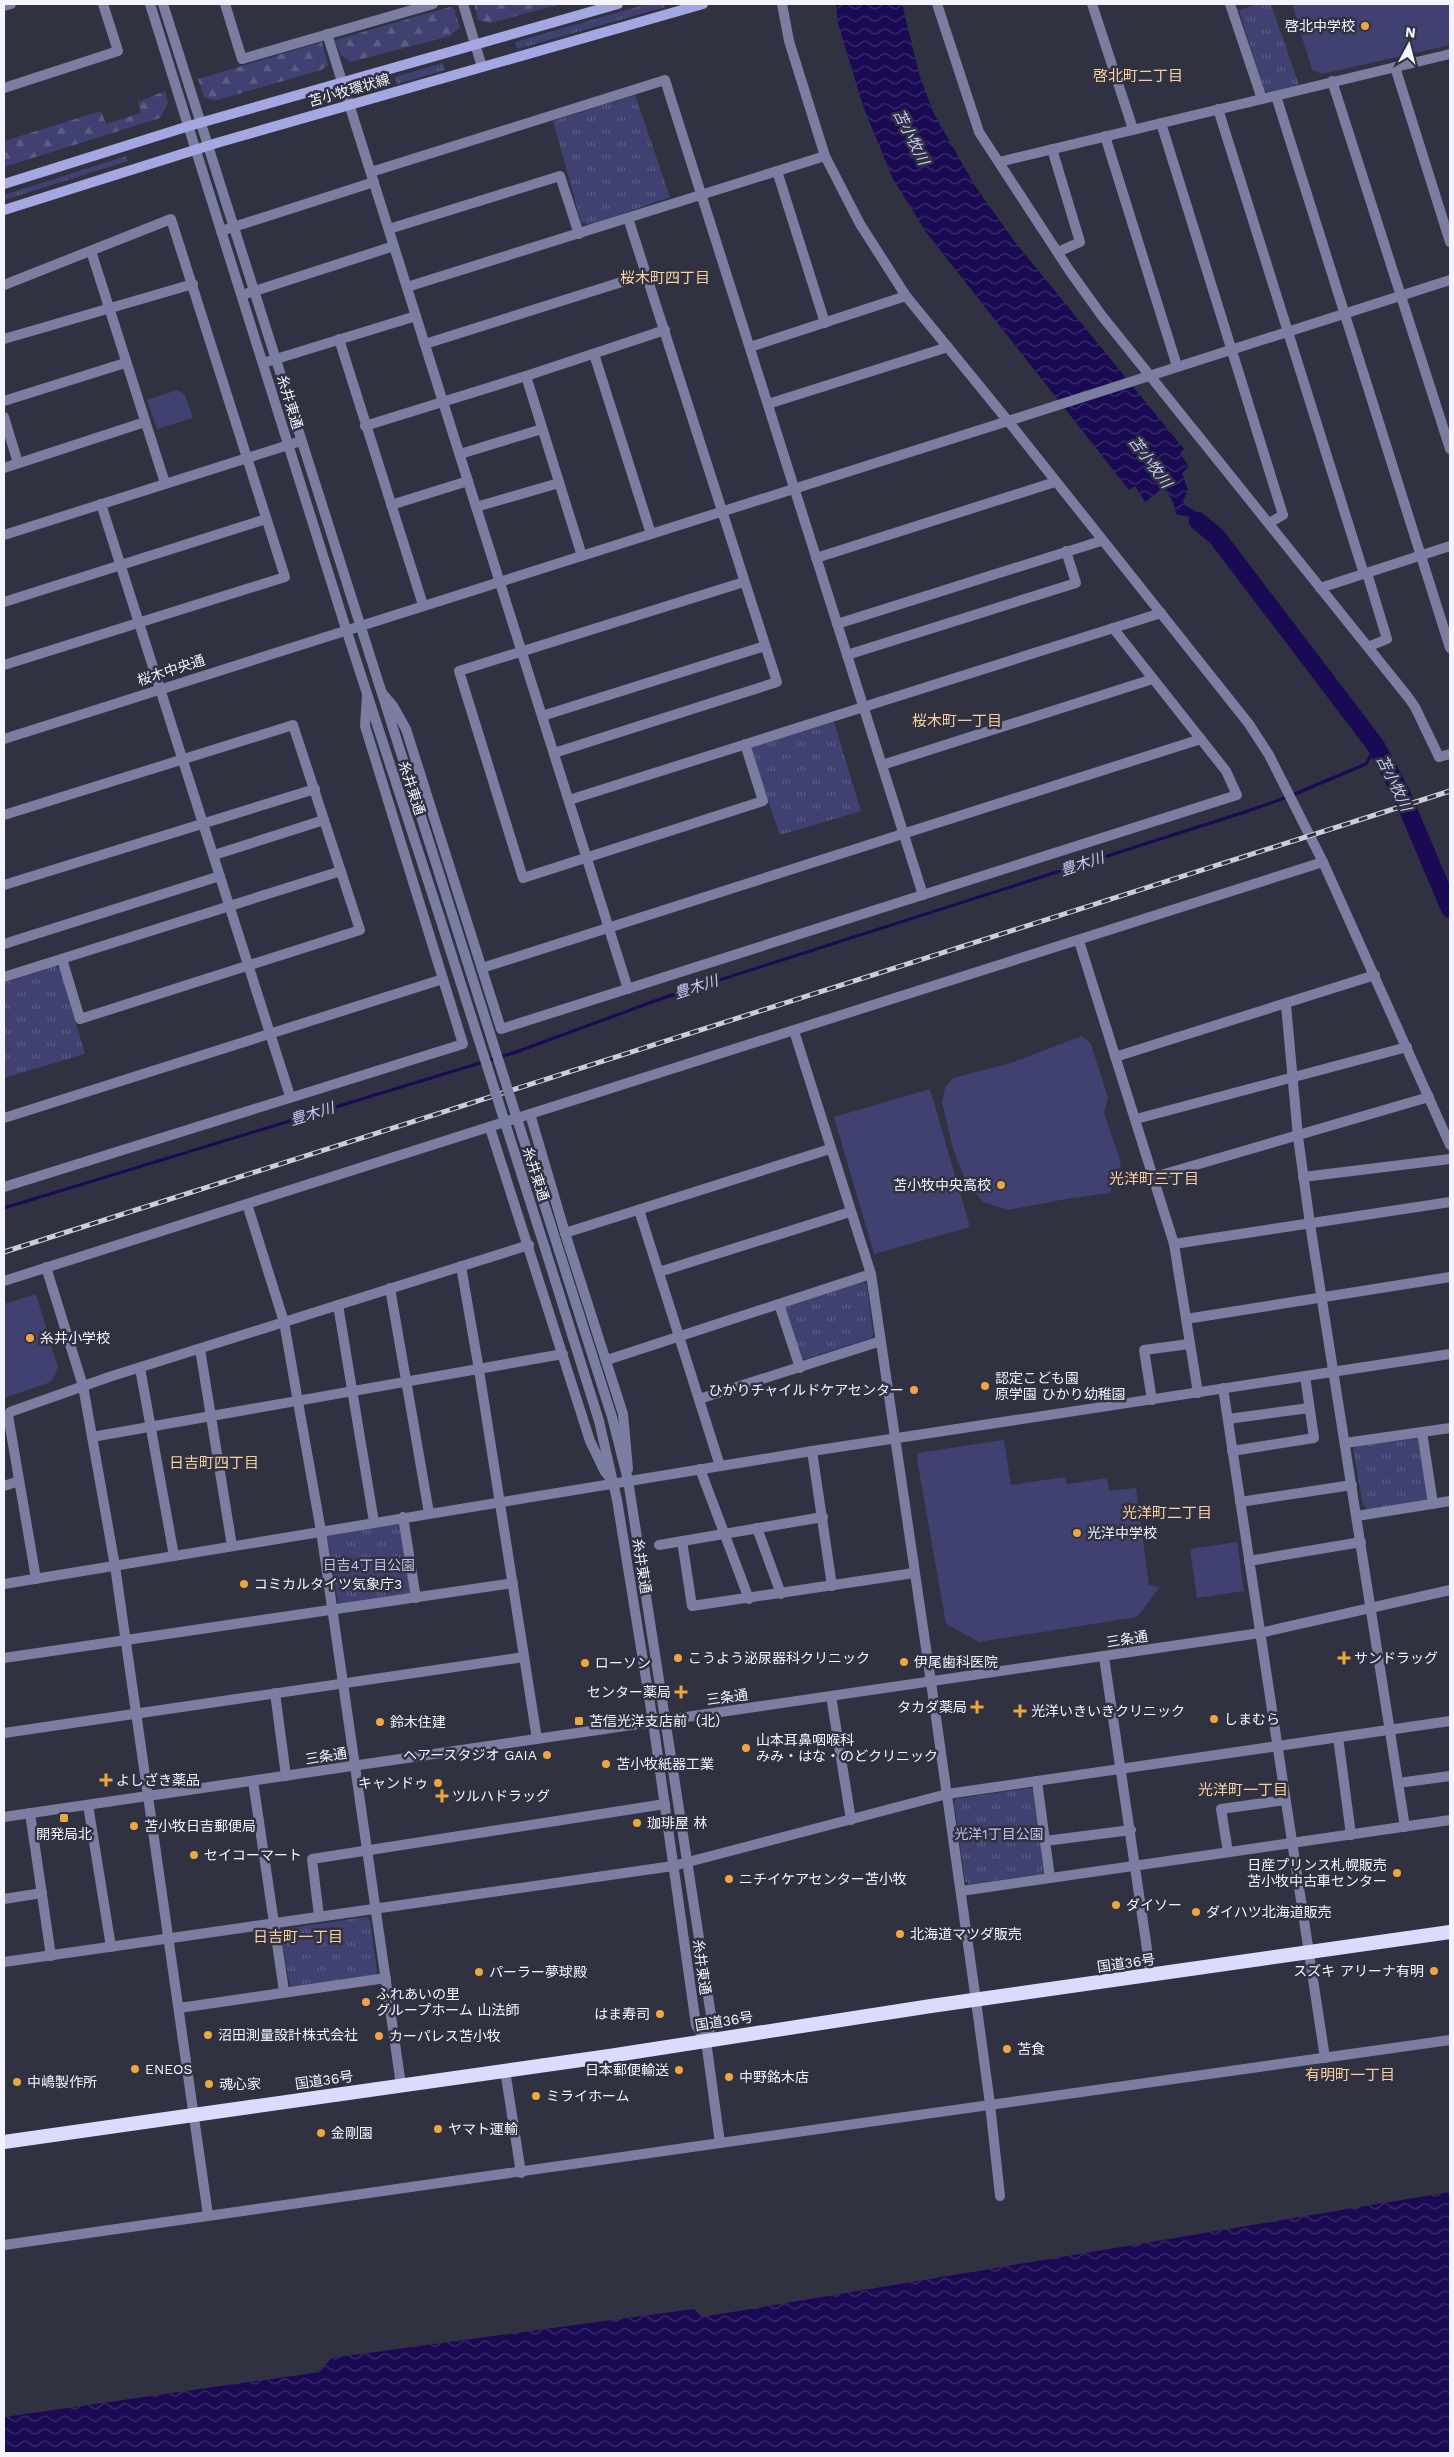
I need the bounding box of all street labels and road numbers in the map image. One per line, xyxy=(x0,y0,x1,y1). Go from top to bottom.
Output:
street label: 苫小牧環状線 xyxy=(306,71,392,109)
street label: 糸井東通 xyxy=(274,373,306,431)
street label: 桜木中央通 xyxy=(135,652,207,688)
street label: 糸井東通 xyxy=(396,759,428,817)
street label: 糸井東通 xyxy=(520,1145,552,1203)
street label: 糸井東通 xyxy=(630,1537,654,1595)
street label: 三条通 xyxy=(1105,1628,1149,1650)
street label: 三条通 xyxy=(705,1686,749,1708)
street label: 三条通 xyxy=(304,1745,348,1767)
street label: 糸井東通 xyxy=(690,1938,714,1996)
street label: 国道36号 xyxy=(1096,1951,1156,1975)
street label: 国道36号 xyxy=(694,2009,754,2033)
street label: 国道36号 xyxy=(294,2068,354,2092)

